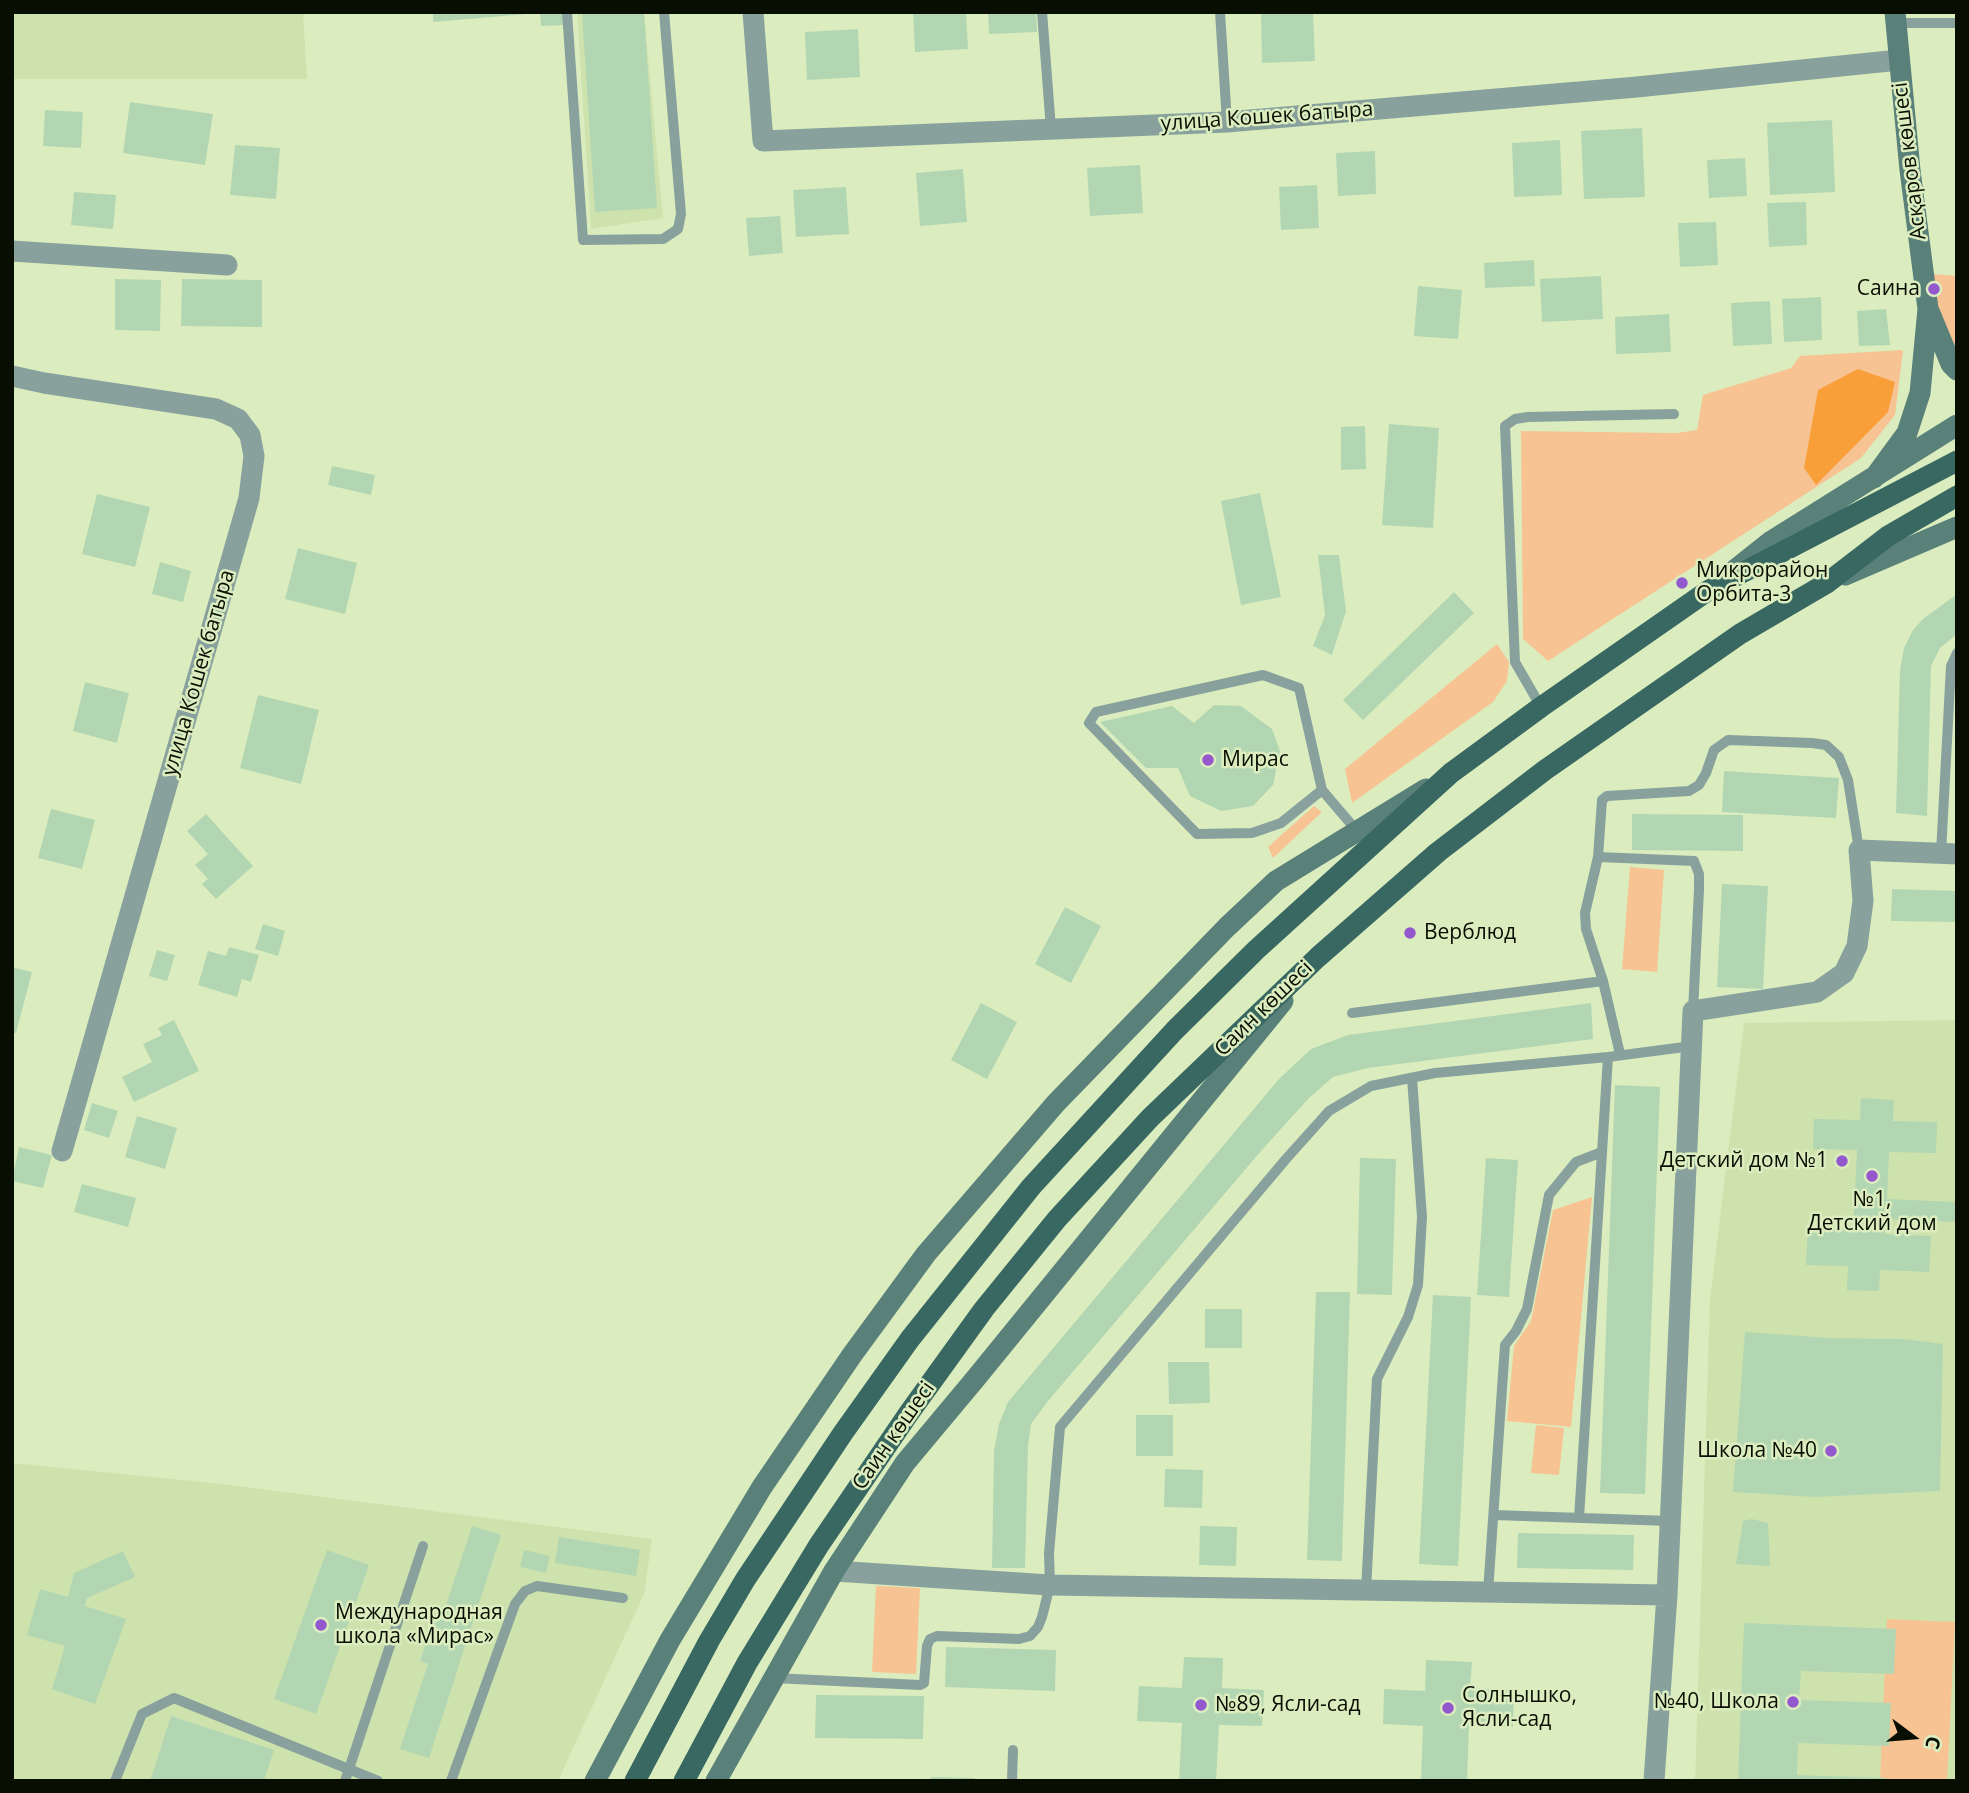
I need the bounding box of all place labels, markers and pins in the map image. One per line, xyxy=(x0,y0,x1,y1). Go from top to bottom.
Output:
place label: Саина xyxy=(1857,276,1920,302)
marker: Саина xyxy=(1926,281,1942,297)
place label: Микрорайон Орбита-3 xyxy=(1696,558,1828,608)
marker: Микрорайон Орбита-3 xyxy=(1674,575,1690,591)
place label: Мирас xyxy=(1222,747,1289,773)
marker: Мирас xyxy=(1200,752,1216,768)
place label: Верблюд xyxy=(1424,920,1516,946)
marker: Верблюд xyxy=(1402,925,1418,941)
place label: Детский дом №1 xyxy=(1660,1148,1828,1174)
marker: Детский дом №1 xyxy=(1834,1153,1850,1169)
marker: №1, Детский дом xyxy=(1864,1168,1880,1184)
place label: №1, Детский дом xyxy=(1807,1187,1937,1237)
place label: Школа №40 xyxy=(1697,1438,1817,1464)
marker: Школа №40 xyxy=(1823,1443,1839,1459)
place label: Международная школа «Мирас» xyxy=(335,1600,503,1650)
marker: Международная школа «Мирас» xyxy=(313,1617,329,1633)
place label: Солнышко, Ясли-сад xyxy=(1462,1683,1577,1733)
place label: №40, Школа xyxy=(1654,1689,1779,1715)
place label: №89, Ясли-сад xyxy=(1215,1692,1361,1718)
marker: №40, Школа xyxy=(1785,1694,1801,1710)
marker: №89, Ясли-сад xyxy=(1193,1697,1209,1713)
marker: Солнышко, Ясли-сад xyxy=(1440,1700,1456,1716)

